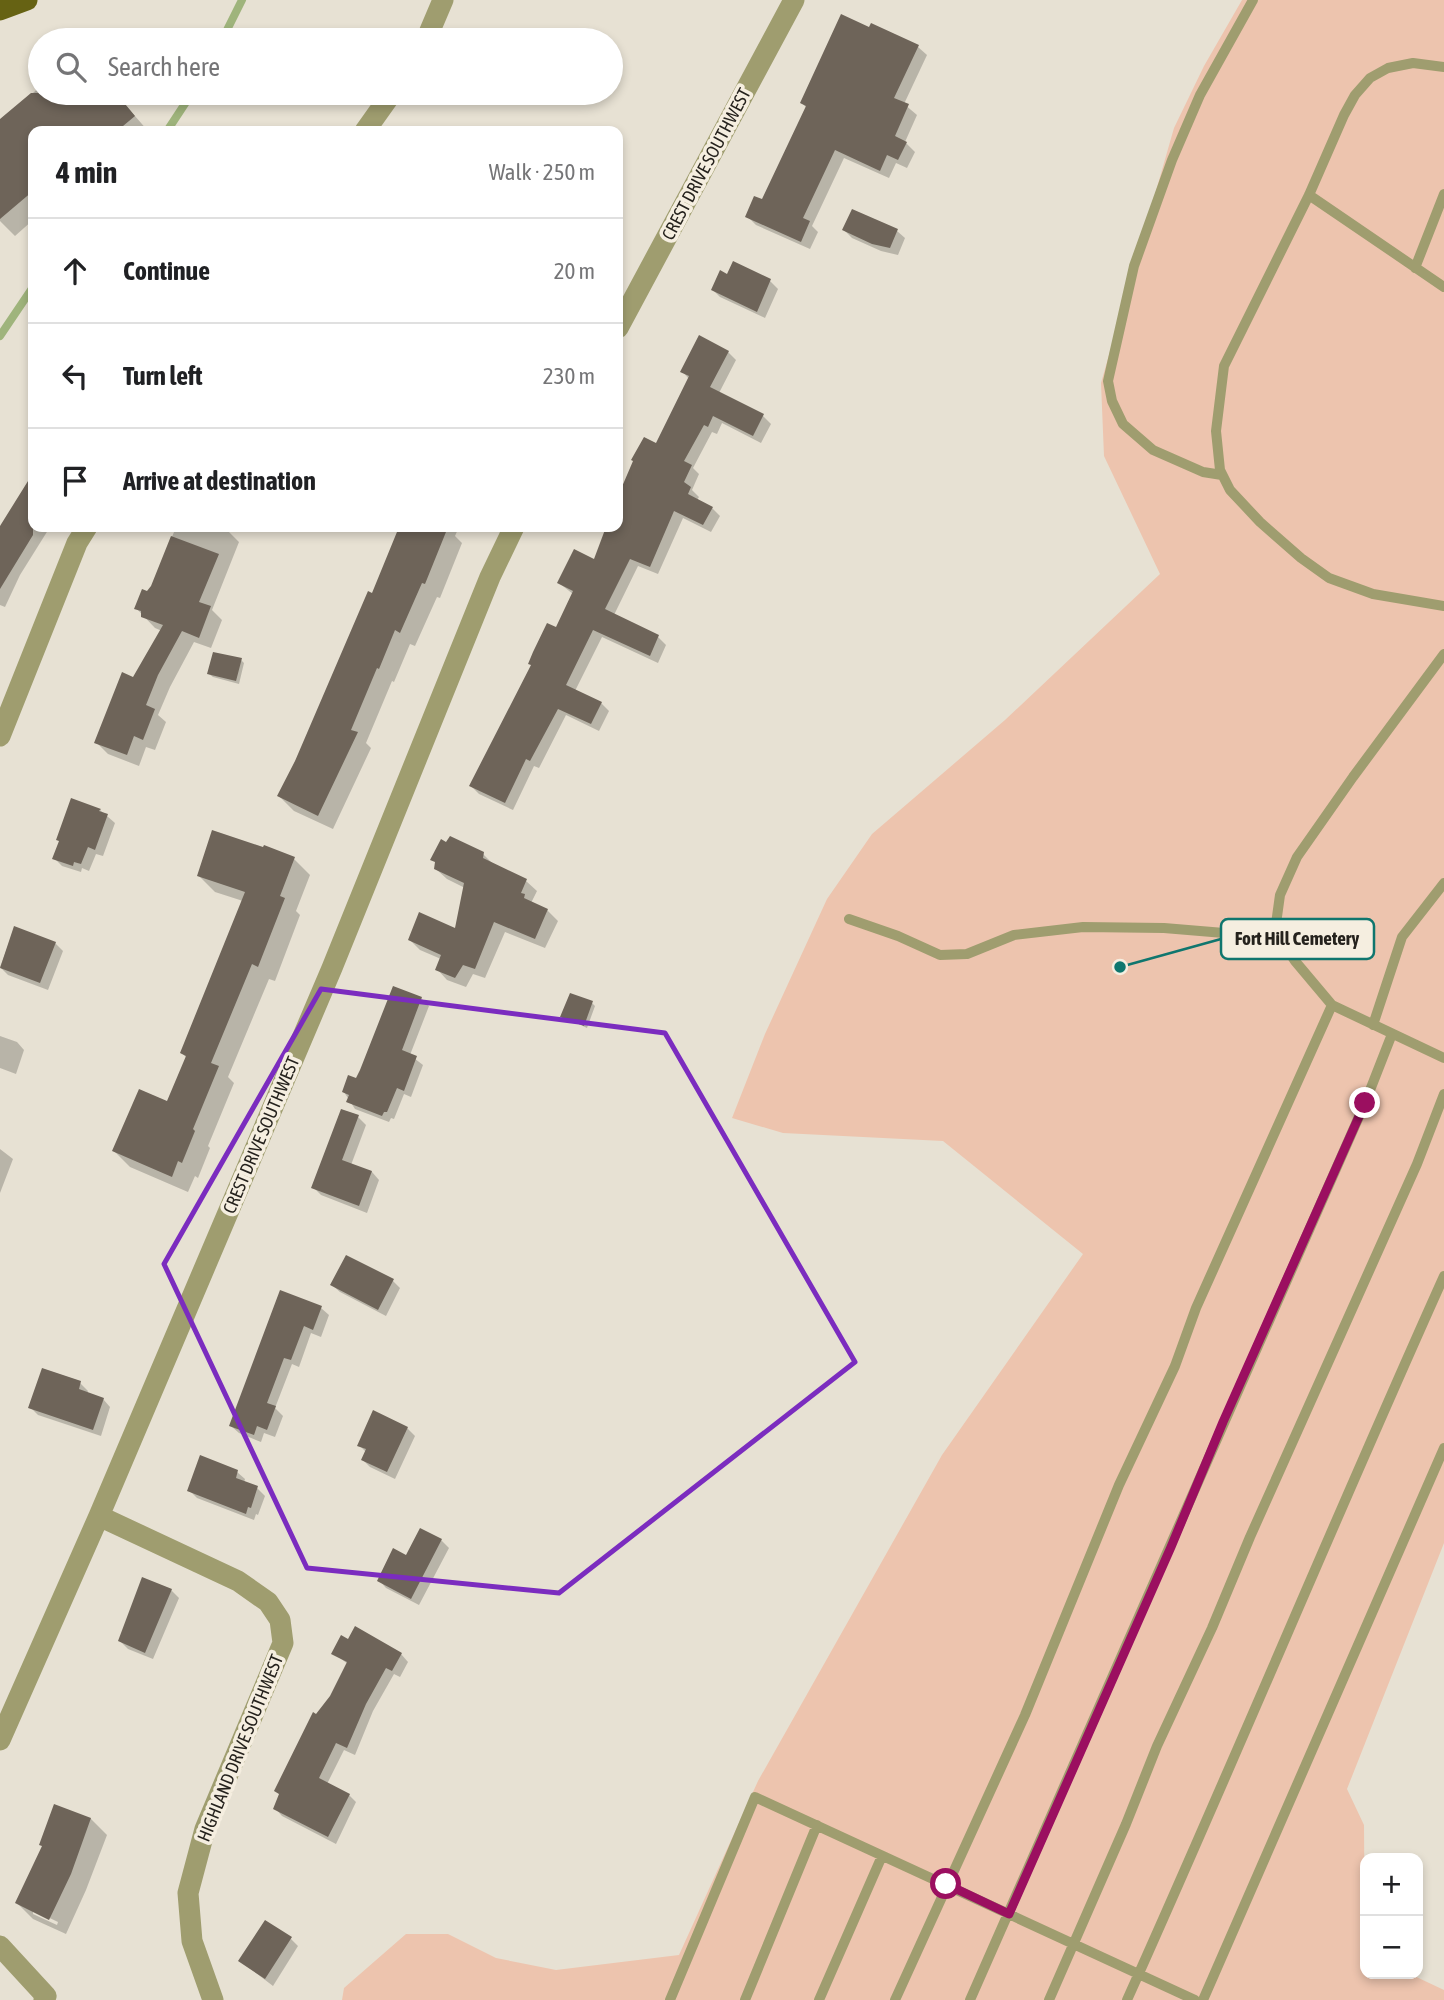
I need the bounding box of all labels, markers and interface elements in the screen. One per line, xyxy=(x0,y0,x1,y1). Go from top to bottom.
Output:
search box xyxy=(28,28,623,105)
icon: search xyxy=(52,48,90,86)
text: Search here xyxy=(108,52,220,82)
street label: CREST DRIVE SOUTHWEST xyxy=(657,85,755,243)
text: 4 min xyxy=(56,155,117,189)
text: Walk · 250 m xyxy=(489,159,595,185)
icon: ahead xyxy=(56,252,94,290)
text: Continue xyxy=(123,256,210,286)
text: 20 m xyxy=(554,258,595,284)
icon: left xyxy=(56,357,94,395)
text: Turn left xyxy=(123,361,203,391)
text: 230 m xyxy=(543,363,595,389)
icon: arrive xyxy=(56,462,94,500)
text: Arrive at destination xyxy=(123,466,316,496)
callout: Fort Hill Cemetery xyxy=(1221,919,1374,959)
text: Fort Hill Cemetery xyxy=(1235,927,1359,949)
street label: CREST DRIVE SOUTHWEST xyxy=(218,1053,304,1217)
route end xyxy=(1349,1087,1380,1118)
street label: HIGHLAND DRIVE SOUTHWEST xyxy=(193,1651,287,1845)
map controls xyxy=(1360,1853,1423,1979)
button: + xyxy=(1360,1853,1423,1916)
route start xyxy=(930,1868,961,1899)
button: − xyxy=(1360,1916,1423,1979)

